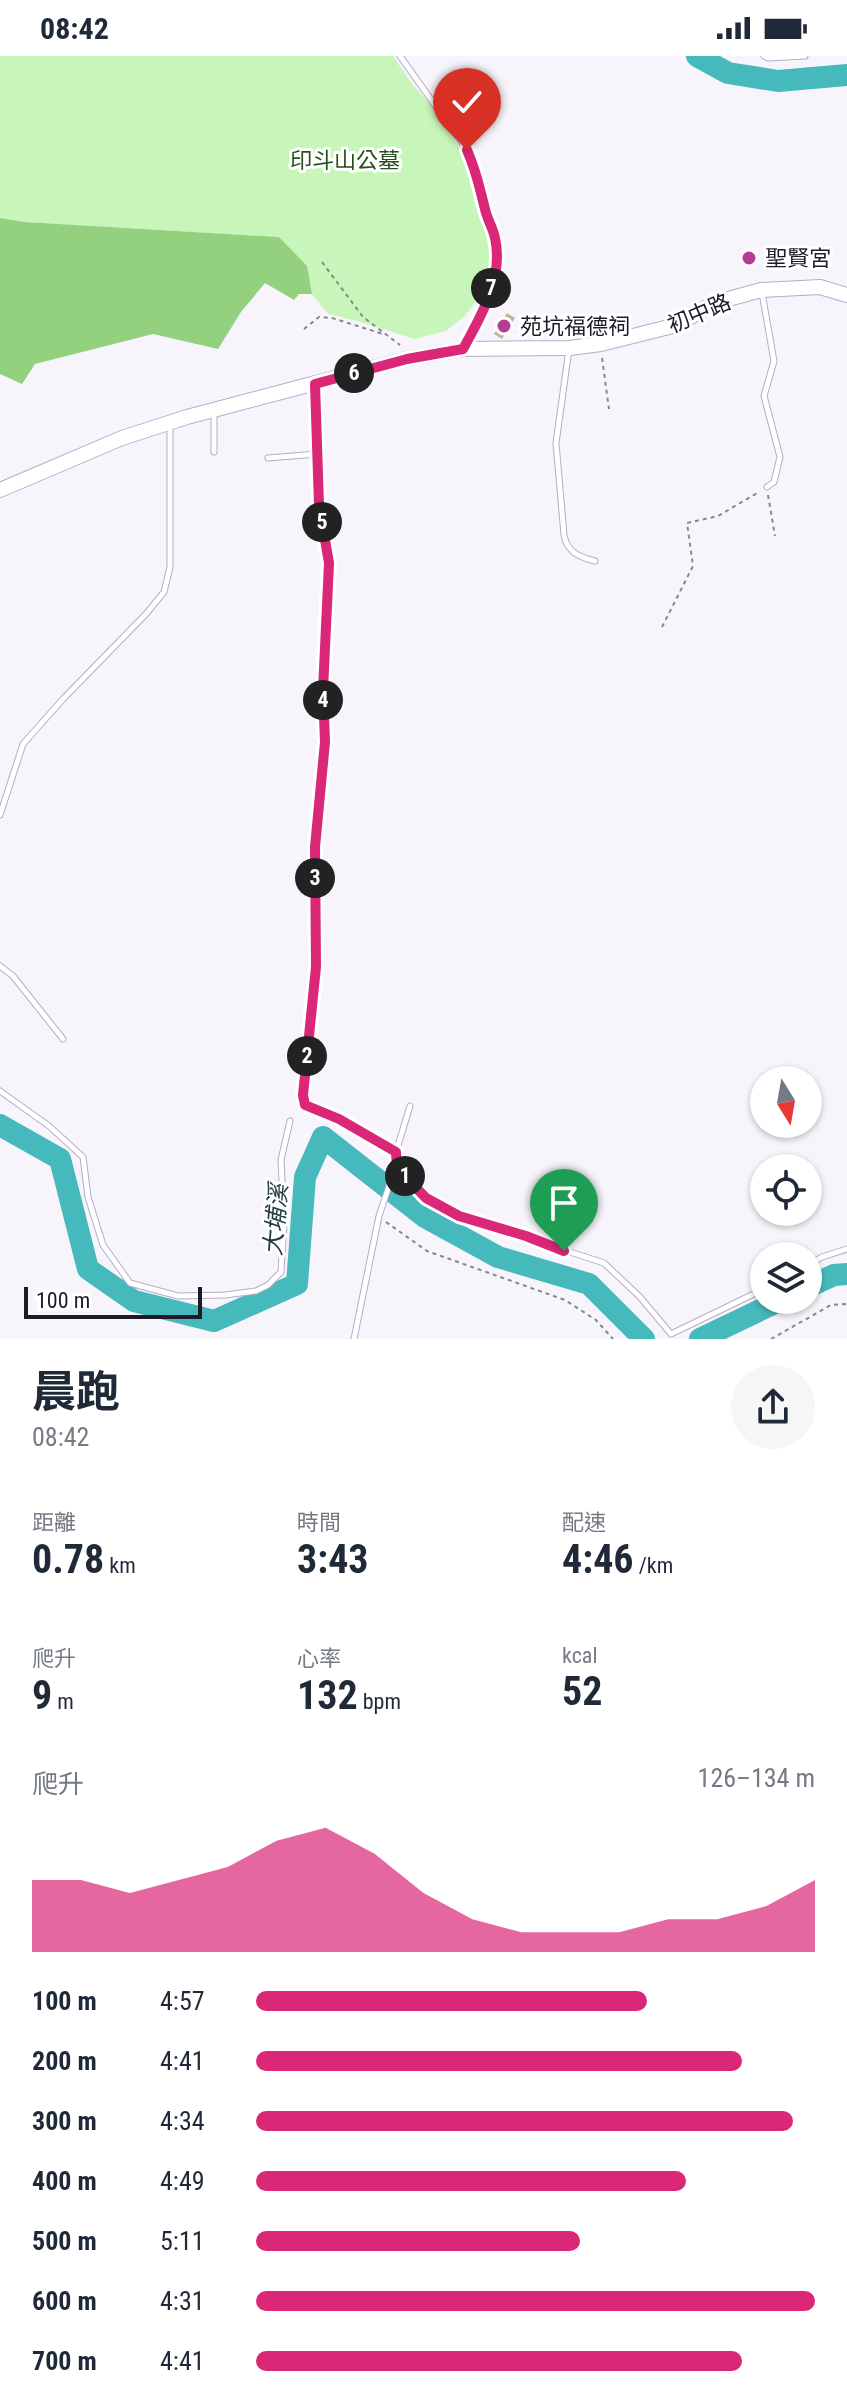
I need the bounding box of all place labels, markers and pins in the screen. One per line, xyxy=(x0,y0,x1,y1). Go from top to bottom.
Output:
pin xyxy=(433,68,501,150)
place label: 聖賢宮 xyxy=(765,246,831,271)
marker: 聖賢宮 xyxy=(740,249,758,267)
pin: 7 xyxy=(471,268,511,308)
place label: 苑坑福德祠 xyxy=(520,314,630,339)
marker: 苑坑福德祠 xyxy=(495,317,513,335)
pin: 6 xyxy=(334,353,374,393)
pin: 5 xyxy=(302,502,342,542)
pin: 4 xyxy=(303,680,343,720)
pin: 3 xyxy=(295,858,335,898)
pin: 2 xyxy=(287,1036,327,1076)
pin: 1 xyxy=(385,1156,425,1196)
pin xyxy=(530,1169,598,1251)

